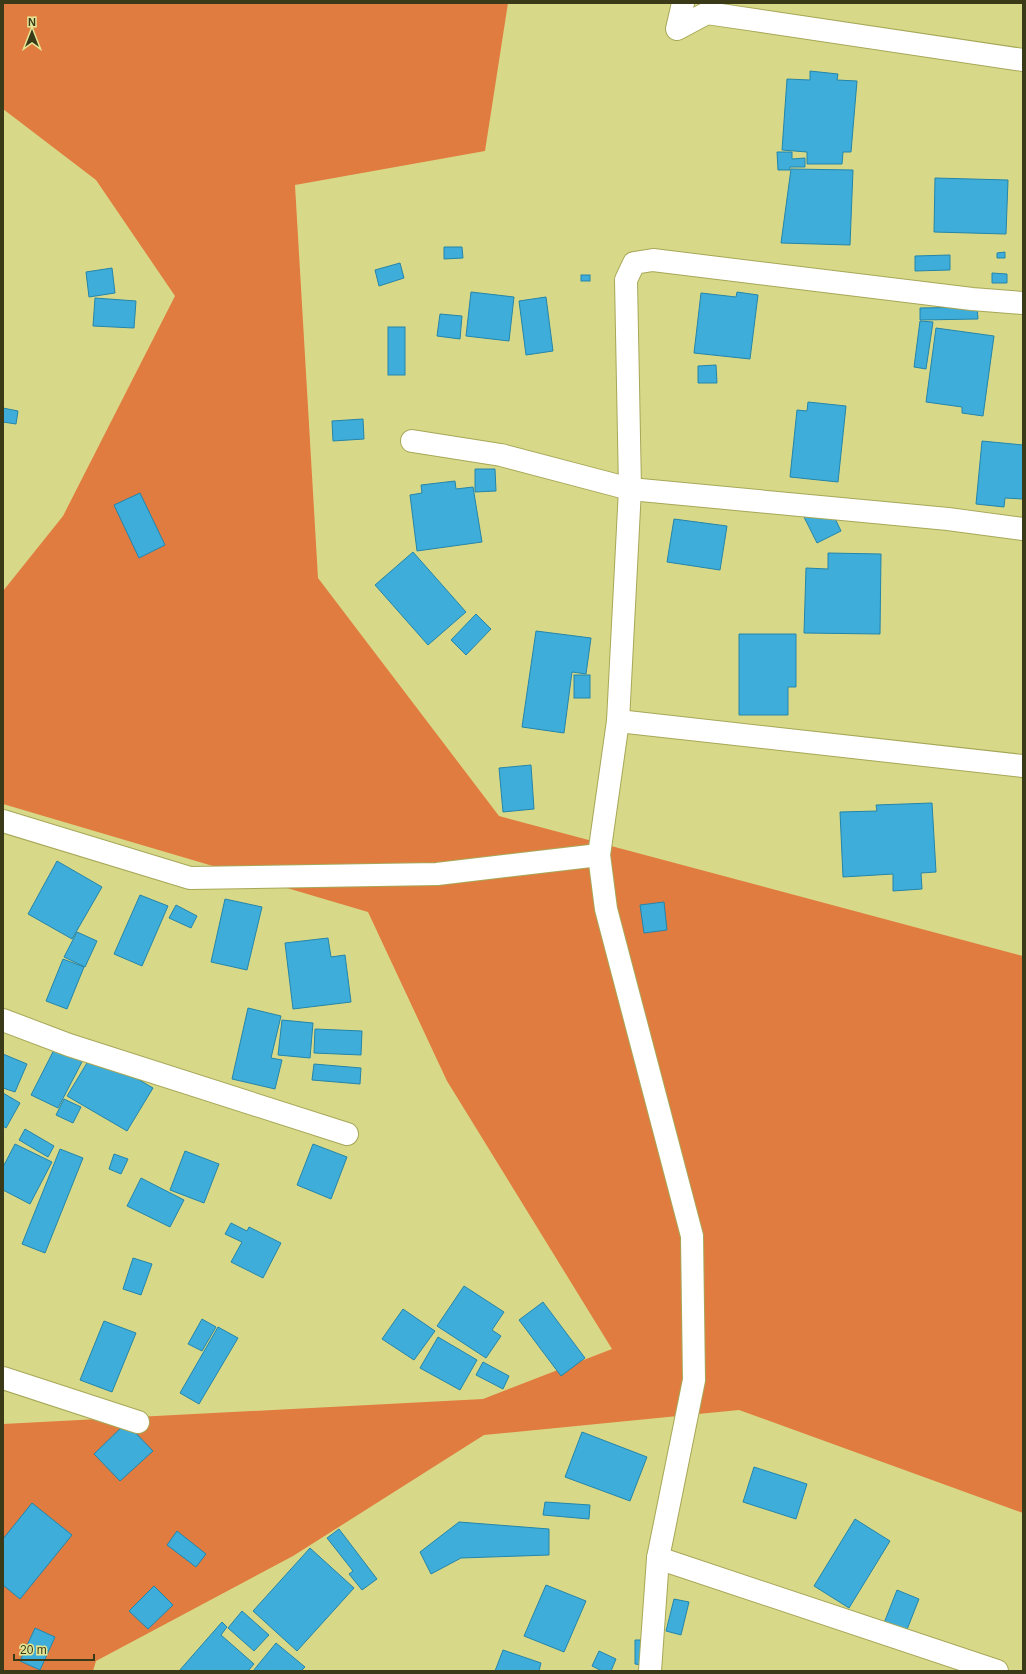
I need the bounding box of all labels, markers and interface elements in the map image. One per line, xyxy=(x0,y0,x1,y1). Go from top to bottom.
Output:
north arrow xyxy=(12,12,52,52)
text: N xyxy=(28,16,36,28)
scale bar xyxy=(14,1636,94,1662)
text: 20 m xyxy=(20,1643,47,1657)

